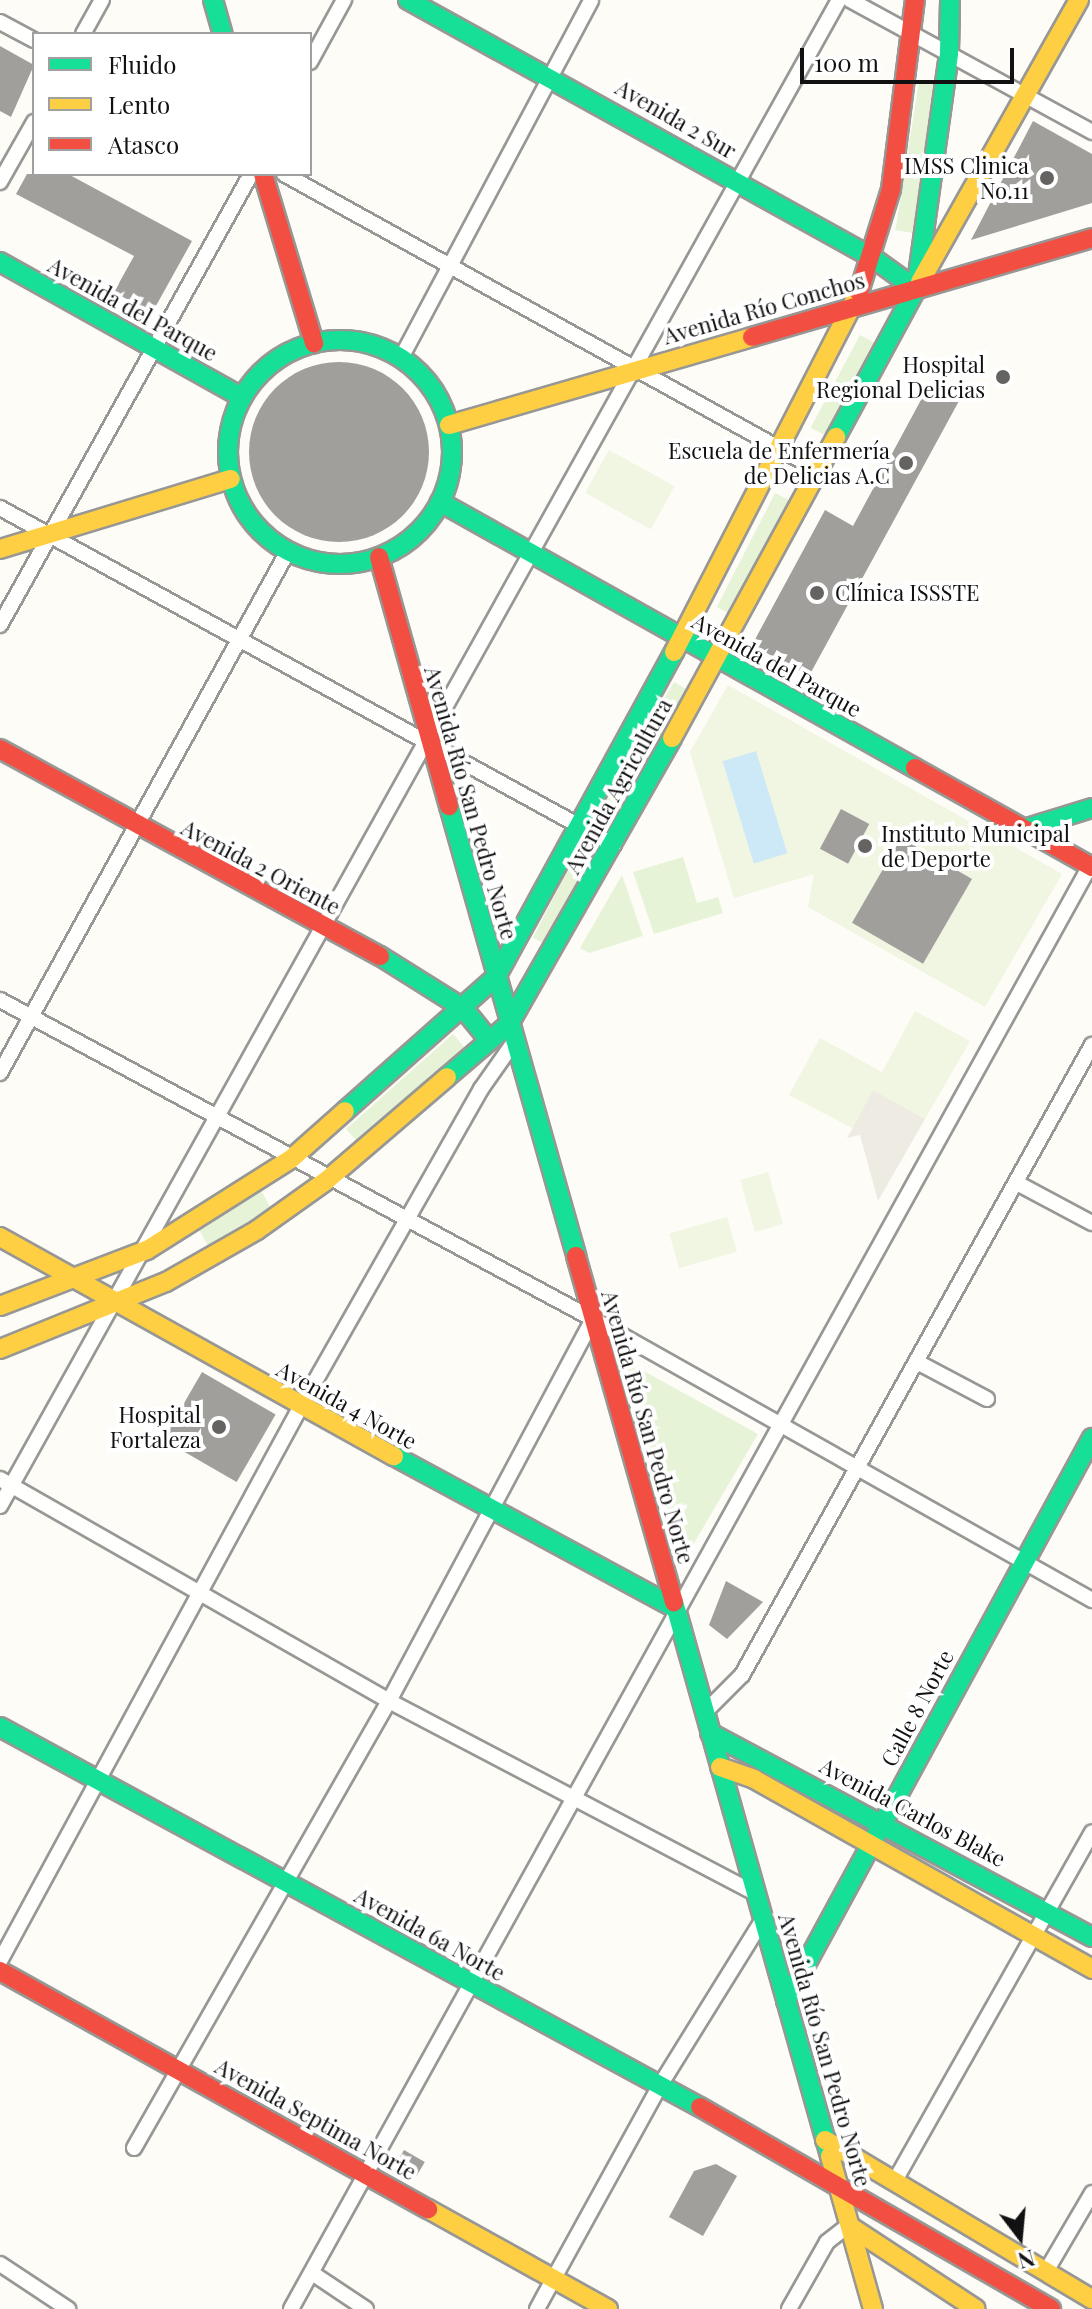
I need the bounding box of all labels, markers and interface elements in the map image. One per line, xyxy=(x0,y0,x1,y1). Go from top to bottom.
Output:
legend xyxy=(32,32,312,176)
scale bar xyxy=(804,32,1018,82)
text: 100 m xyxy=(814,46,879,78)
text: Fluido xyxy=(108,48,176,80)
street label: Avenida 2 Sur xyxy=(611,74,741,164)
text: Lento xyxy=(108,88,170,120)
text: Atasco xyxy=(108,128,179,160)
place label: IMSS Clinica No.11 xyxy=(904,152,1029,204)
marker: IMSS Clinica No.11 xyxy=(1036,167,1058,189)
street label: Avenida del Parque xyxy=(44,252,222,366)
street label: Avenida Río Conchos xyxy=(660,267,868,349)
place label: Hospital Regional Delicias xyxy=(816,351,985,402)
marker: Hospital Regional Delicias xyxy=(992,366,1014,388)
place label: Escuela de Enfermería de Delicias A.C xyxy=(668,437,890,488)
marker: Escuela de Enfermería de Delicias A.C xyxy=(897,454,915,472)
place label: Clínica ISSSTE xyxy=(835,580,980,606)
marker: Clínica ISSSTE xyxy=(806,582,828,604)
street label: Avenida del Parque xyxy=(688,608,866,722)
street label: Avenida Río San Pedro Norte xyxy=(419,663,523,943)
street label: Avenida Agricultura xyxy=(559,693,677,879)
street label: Avenida 2 Oriente xyxy=(177,814,345,920)
place label: Instituto Municipal de Deporte xyxy=(881,820,1070,872)
marker: Instituto Municipal de Deporte xyxy=(856,837,874,855)
street label: Avenida Río San Pedro Norte xyxy=(596,1287,700,1567)
street label: Avenida 4 Norte xyxy=(272,1355,422,1455)
place label: Hospital Fortaleza xyxy=(110,1401,201,1452)
marker: Hospital Fortaleza xyxy=(208,1416,230,1438)
street label: Calle 8 Norte xyxy=(875,1645,959,1771)
street label: Avenida Carlos Blake xyxy=(816,1752,1010,1872)
street label: Avenida 6a Norte xyxy=(350,1882,510,1986)
street label: Avenida Río San Pedro Norte xyxy=(773,1910,877,2190)
street label: Avenida Septima Norte xyxy=(211,2053,421,2185)
north arrow xyxy=(980,2197,1060,2277)
text: N xyxy=(1015,2243,1038,2277)

